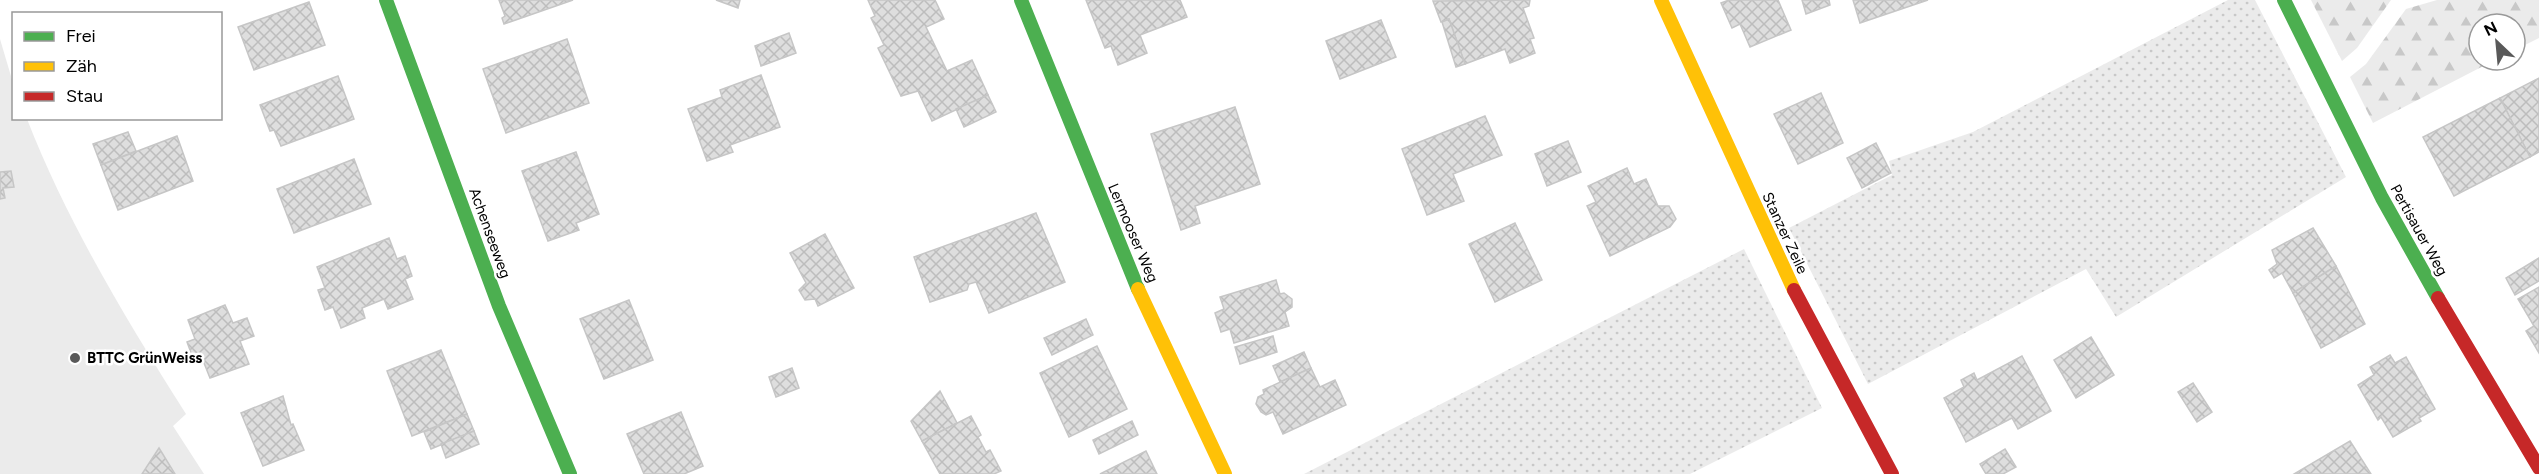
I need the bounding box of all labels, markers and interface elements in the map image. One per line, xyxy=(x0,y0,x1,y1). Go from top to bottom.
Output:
legend xyxy=(12,12,222,120)
north arrow xyxy=(2467,12,2527,72)
text: N xyxy=(2481,18,2500,40)
text: Frei xyxy=(66,25,96,47)
text: Zäh xyxy=(66,55,97,77)
text: Stau xyxy=(66,85,103,107)
street label: Lermooser Weg xyxy=(1104,181,1162,285)
street label: Pertisauer Weg xyxy=(2386,181,2452,279)
street label: Achenseeweg xyxy=(465,185,515,281)
street label: Stanzer Zeile xyxy=(1758,189,1812,277)
place label: BTTC GrünWeiss xyxy=(87,349,202,367)
marker: BTTC GrünWeiss xyxy=(68,351,82,365)

